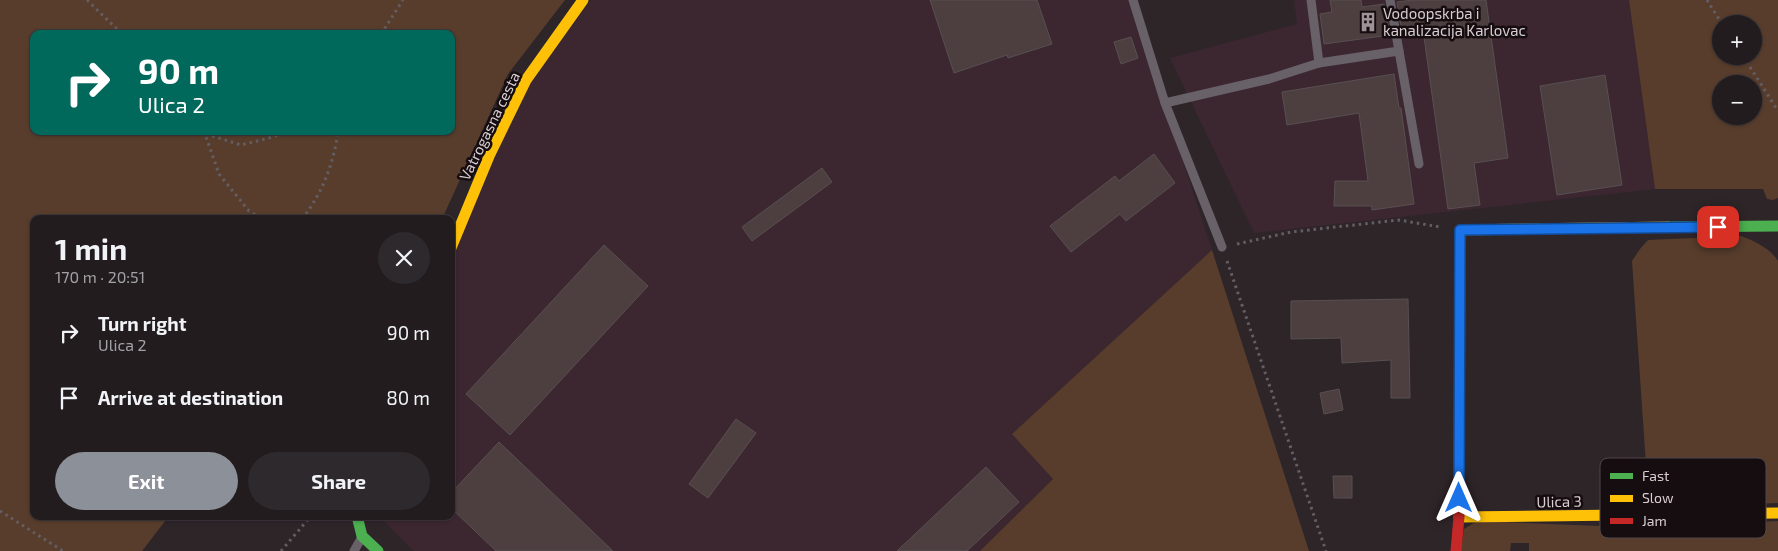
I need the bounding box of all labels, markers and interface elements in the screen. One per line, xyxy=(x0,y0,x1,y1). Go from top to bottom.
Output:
place label: Vodoopskrba i kanalizacija Karlovac xyxy=(1383,4,1526,40)
building icon: Vodoopskrba i kanalizacija Karlovac xyxy=(1357,11,1379,33)
map controls xyxy=(1712,15,1762,125)
button: + xyxy=(1712,15,1762,65)
text: 90 m xyxy=(138,49,219,91)
icon: right xyxy=(55,50,120,115)
street label: Vatrogasna cesta xyxy=(455,69,523,183)
button: − xyxy=(1712,75,1762,125)
text: Ulica 2 xyxy=(138,91,205,117)
pin xyxy=(1697,206,1739,248)
icon: arrive xyxy=(1704,213,1732,241)
text: 1 min xyxy=(55,230,127,266)
button: close xyxy=(378,232,430,284)
text: 170 m · 20:51 xyxy=(55,267,145,286)
text: Turn right xyxy=(98,312,186,335)
icon: right xyxy=(55,319,83,347)
text: 90 m xyxy=(387,321,430,344)
text: Ulica 2 xyxy=(98,335,147,354)
icon: arrive xyxy=(55,384,83,412)
text: Arrive at destination xyxy=(98,386,283,409)
text: 80 m xyxy=(386,386,430,409)
button: Exit xyxy=(55,452,238,510)
button: Share xyxy=(248,452,430,510)
legend xyxy=(1600,458,1766,538)
text: Fast xyxy=(1642,467,1669,484)
position arrow xyxy=(1432,471,1484,523)
text: Slow xyxy=(1642,489,1674,506)
street label: Ulica 3 xyxy=(1536,492,1582,510)
text: Jam xyxy=(1642,512,1667,529)

